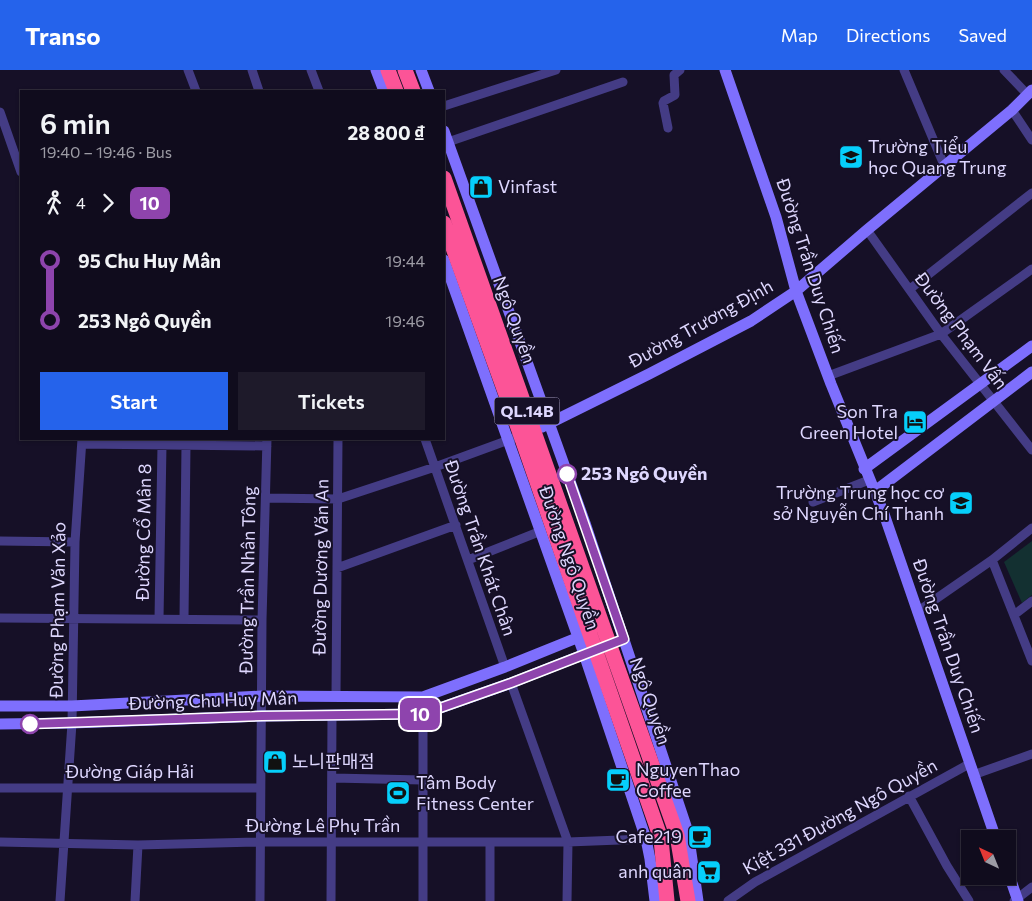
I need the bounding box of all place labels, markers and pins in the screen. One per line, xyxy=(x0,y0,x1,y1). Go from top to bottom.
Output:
place label: Trường Tiểu học Quang Trung xyxy=(868,135,1007,178)
school or university icon: Trường Tiểu học Quang Trung xyxy=(838,144,864,170)
shop icon: Vinfast xyxy=(468,174,494,200)
place label: Vinfast xyxy=(498,175,557,197)
place label: Son Tra Green Hotel xyxy=(800,400,898,443)
hotel icon: Son Tra Green Hotel xyxy=(902,409,928,435)
place label: 253 Ngô Quyền xyxy=(581,462,707,484)
marker: 253 Ngô Quyền xyxy=(557,464,577,484)
place label: Trường Trung học cơ sở Nguyễn Chí Thanh xyxy=(773,481,945,524)
school or university icon: Trường Trung học cơ sở Nguyễn Chí Thanh xyxy=(948,490,974,516)
unlabelled marker xyxy=(20,714,40,734)
shop icon: 노니판매점 xyxy=(262,749,288,775)
place label: 노니판매점 xyxy=(292,750,375,772)
place label: NguyenThao Coffee xyxy=(636,758,740,801)
cafe icon: NguyenThao Coffee xyxy=(605,767,631,793)
place label: Tâm Body Fitness Center xyxy=(416,771,534,814)
sports icon: Tâm Body Fitness Center xyxy=(385,780,411,806)
cafe icon: Cafe219 xyxy=(687,824,713,850)
place label: Cafe219 xyxy=(615,825,682,847)
supermarket icon: anh quân xyxy=(696,859,722,885)
place label: anh quân xyxy=(618,860,692,882)

